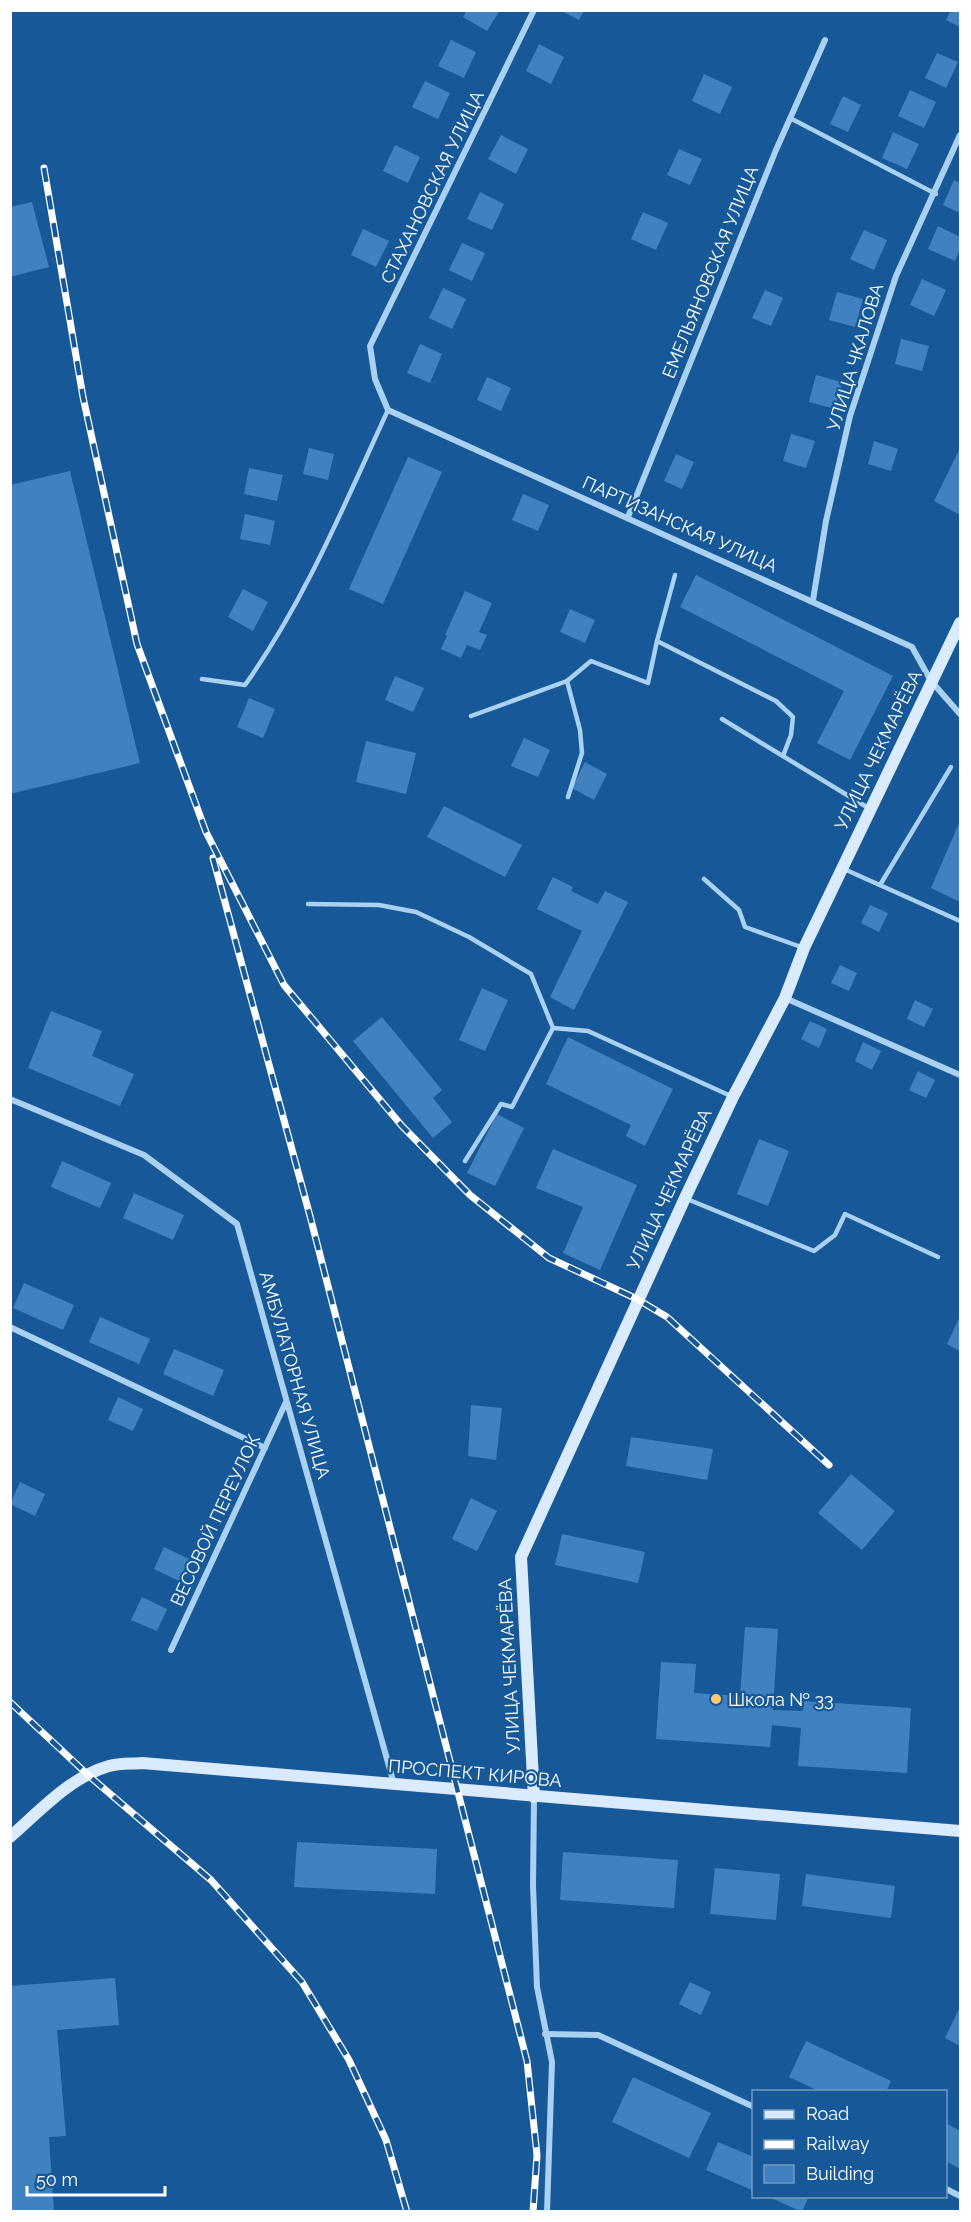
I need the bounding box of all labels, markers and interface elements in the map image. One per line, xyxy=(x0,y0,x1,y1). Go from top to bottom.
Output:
street label: СТАХАНОВСКАЯ УЛИЦА xyxy=(376,87,488,287)
street label: ЕМЕЛЬЯНОВСКАЯ УЛИЦА xyxy=(658,163,762,381)
street label: УЛИЦА ЧКАЛОВА xyxy=(823,281,887,433)
street label: ПАРТИЗАНСКАЯ УЛИЦА xyxy=(579,471,781,577)
street label: УЛИЦА ЧЕКМАРЁВА xyxy=(830,667,926,833)
street label: УЛИЦА ЧЕКМАРЁВА xyxy=(622,1105,716,1273)
street label: АМБУЛАТОРНАЯ УЛИЦА xyxy=(255,1269,335,1481)
street label: ВЕСОВОЙ ПЕРЕУЛОК xyxy=(166,1431,264,1609)
street label: УЛИЦА ЧЕКМАРЁВА xyxy=(494,1578,524,1754)
place label: Школа № 33 xyxy=(728,1689,834,1710)
marker: Школа № 33 xyxy=(709,1692,723,1706)
street label: ПРОСПЕКТ КИРОВА xyxy=(387,1755,563,1791)
legend xyxy=(752,2090,947,2198)
text: Road xyxy=(806,2103,849,2124)
text: Railway xyxy=(806,2133,870,2154)
scale bar xyxy=(27,2159,165,2197)
text: Building xyxy=(806,2163,874,2184)
text: 50 m xyxy=(36,2169,78,2190)

